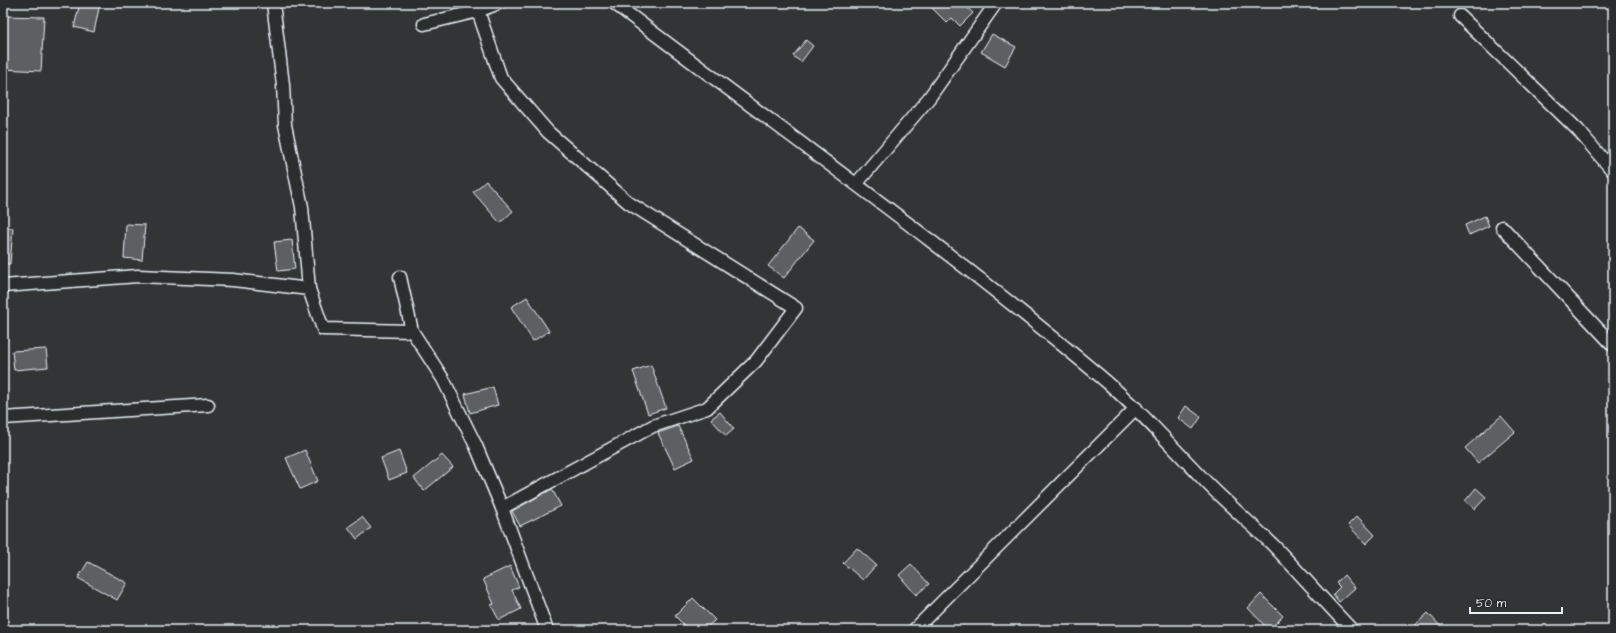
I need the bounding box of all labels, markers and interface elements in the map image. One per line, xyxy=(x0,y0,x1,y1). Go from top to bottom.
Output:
scale bar xyxy=(1470,589,1562,615)
text: 50 m xyxy=(1476,595,1507,612)

